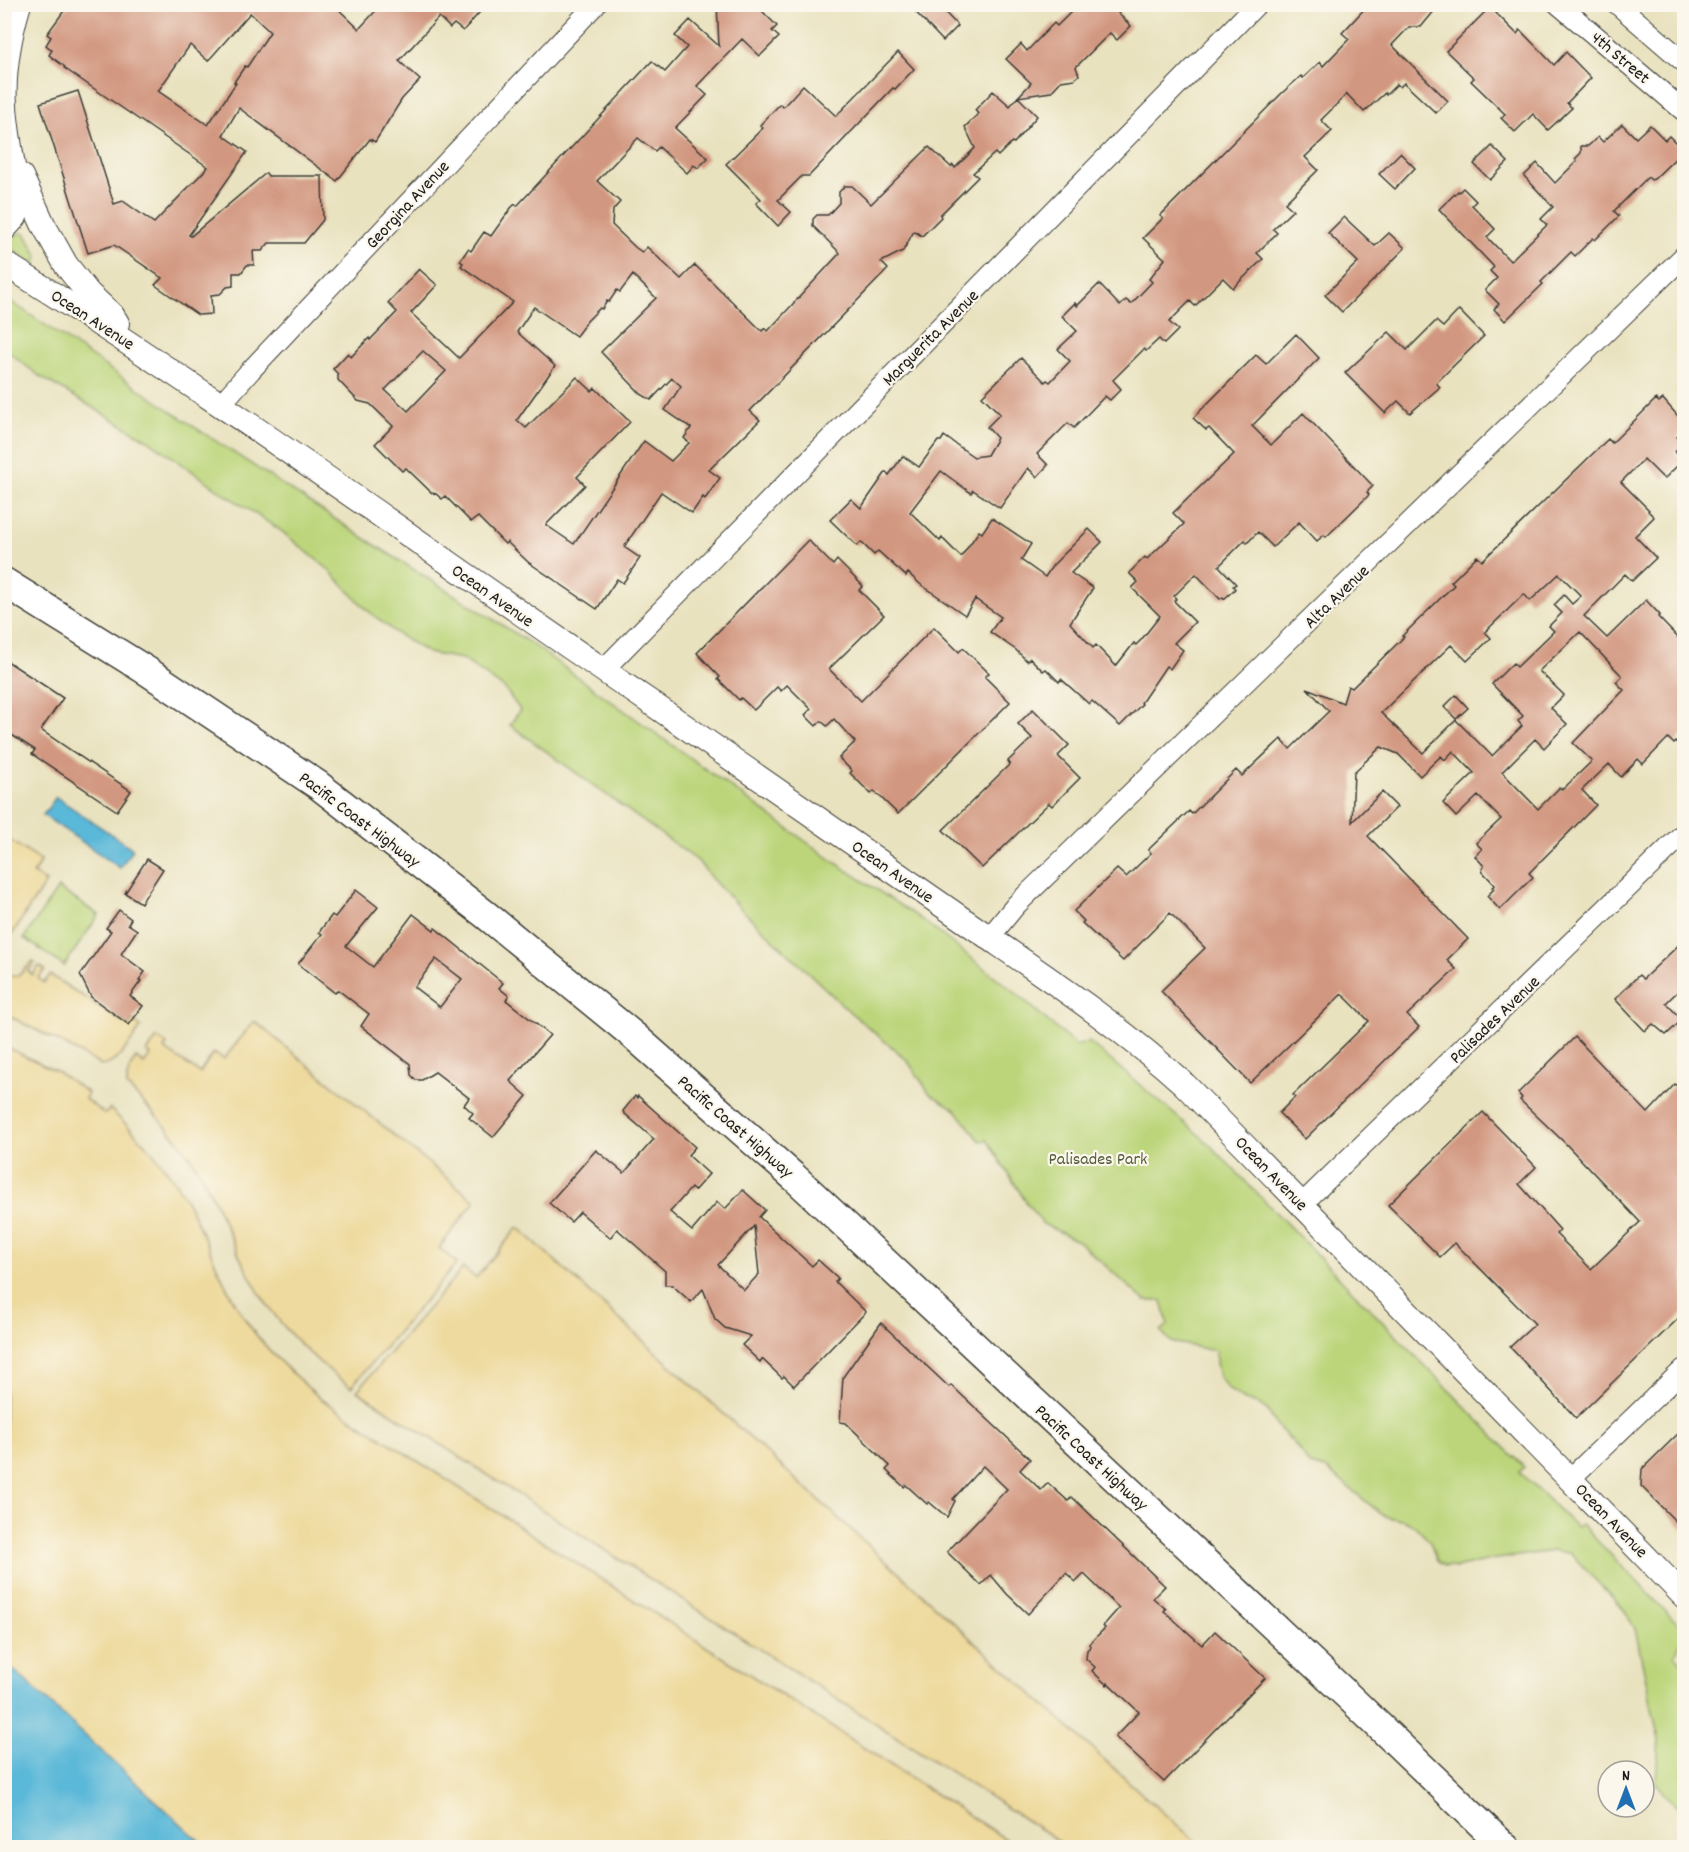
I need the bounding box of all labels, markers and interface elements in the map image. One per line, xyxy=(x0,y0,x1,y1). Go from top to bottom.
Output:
street label: 4th Street xyxy=(1584,27,1655,91)
street label: Georgina Avenue xyxy=(361,156,457,256)
street label: Ocean Avenue xyxy=(45,285,139,358)
street label: Marguerita Avenue xyxy=(878,285,986,393)
street label: Ocean Avenue xyxy=(445,559,538,635)
street label: Alta Avenue xyxy=(1299,560,1376,635)
street label: Pacific Coast Highway xyxy=(292,767,425,875)
street label: Ocean Avenue xyxy=(845,835,938,911)
street label: Palisades Avenue xyxy=(1445,971,1547,1071)
street label: Pacific Coast Highway xyxy=(671,1070,798,1186)
street label: Ocean Avenue xyxy=(1228,1132,1312,1218)
park label: Palisades Park xyxy=(1049,1148,1147,1173)
street label: Pacific Coast Highway xyxy=(1028,1400,1153,1518)
street label: Ocean Avenue xyxy=(1568,1479,1652,1565)
north arrow xyxy=(1596,1759,1656,1819)
text: N xyxy=(1622,1765,1630,1788)

